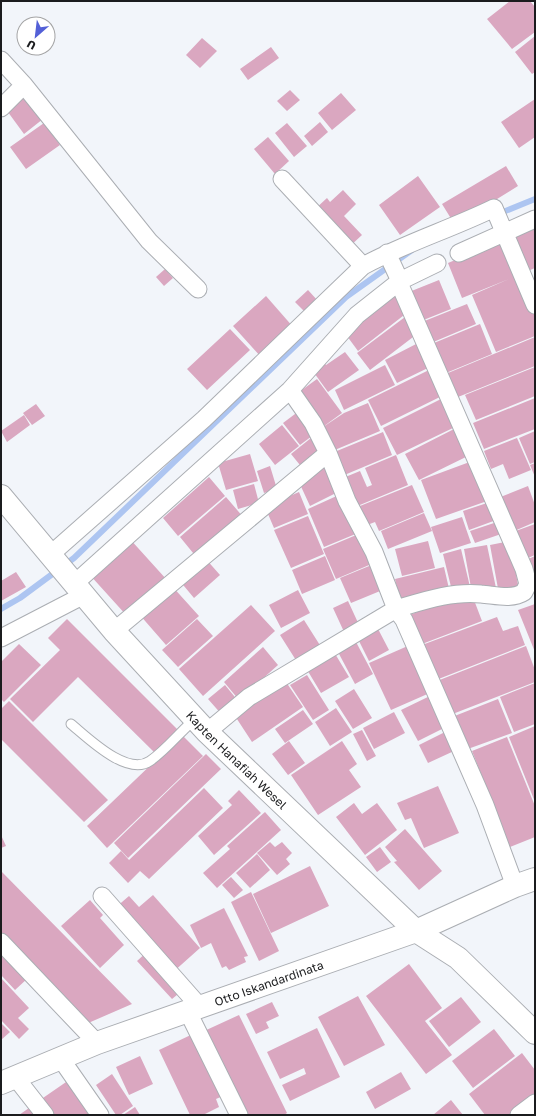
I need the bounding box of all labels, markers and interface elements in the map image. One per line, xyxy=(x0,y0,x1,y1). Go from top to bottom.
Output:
north arrow xyxy=(16,16,56,56)
text: U xyxy=(24,38,38,53)
street label: Kapten Hanafiah Wesel xyxy=(183,707,290,812)
street label: Otto Iskandardinata xyxy=(212,957,325,1009)

